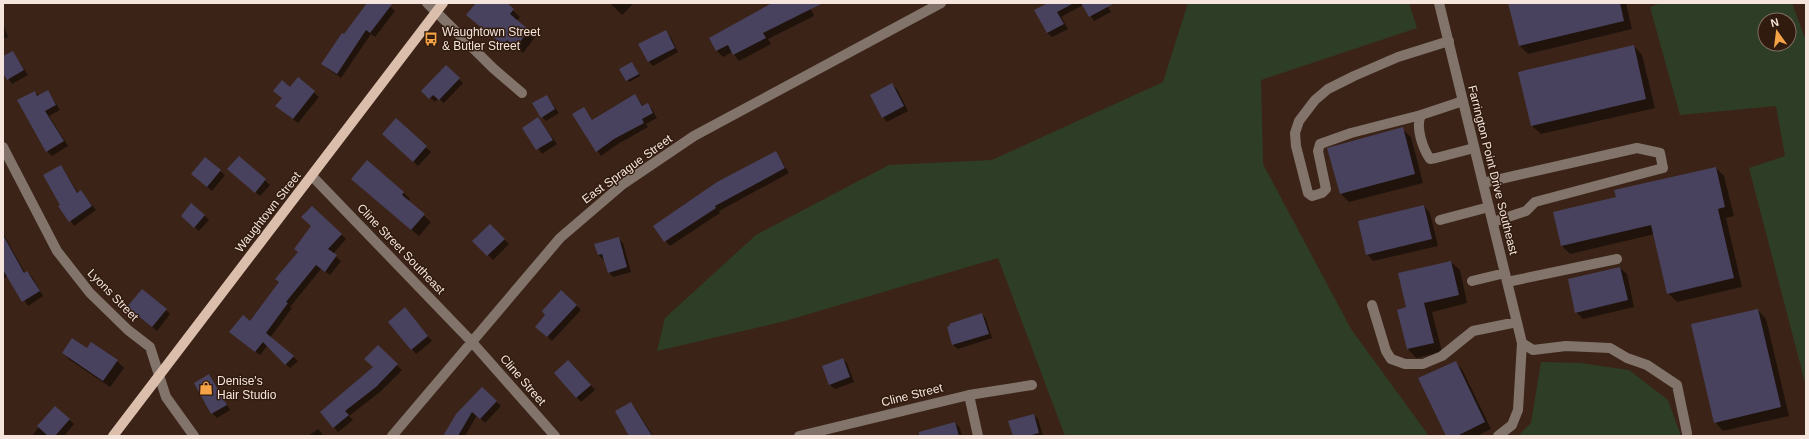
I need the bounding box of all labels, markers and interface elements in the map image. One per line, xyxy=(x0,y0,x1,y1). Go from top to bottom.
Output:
north arrow xyxy=(1757,12,1797,52)
text: N xyxy=(1769,16,1780,29)
place label: Waughtown Street & Butler Street xyxy=(442,25,541,53)
bus stop icon: Waughtown Street & Butler Street xyxy=(423,31,439,47)
street label: Farrington Point Drive Southeast xyxy=(1465,84,1521,257)
street label: East Sprague Street xyxy=(579,131,675,206)
street label: Waughtown Street xyxy=(232,168,304,255)
street label: Cline Street Southeast xyxy=(354,201,448,298)
street label: Lyons Street xyxy=(85,266,142,324)
street label: Cline Street xyxy=(497,352,549,409)
place label: Denise's Hair Studio xyxy=(217,374,277,402)
shop icon: Denise's Hair Studio xyxy=(198,380,214,396)
street label: Cline Street xyxy=(880,380,945,409)

